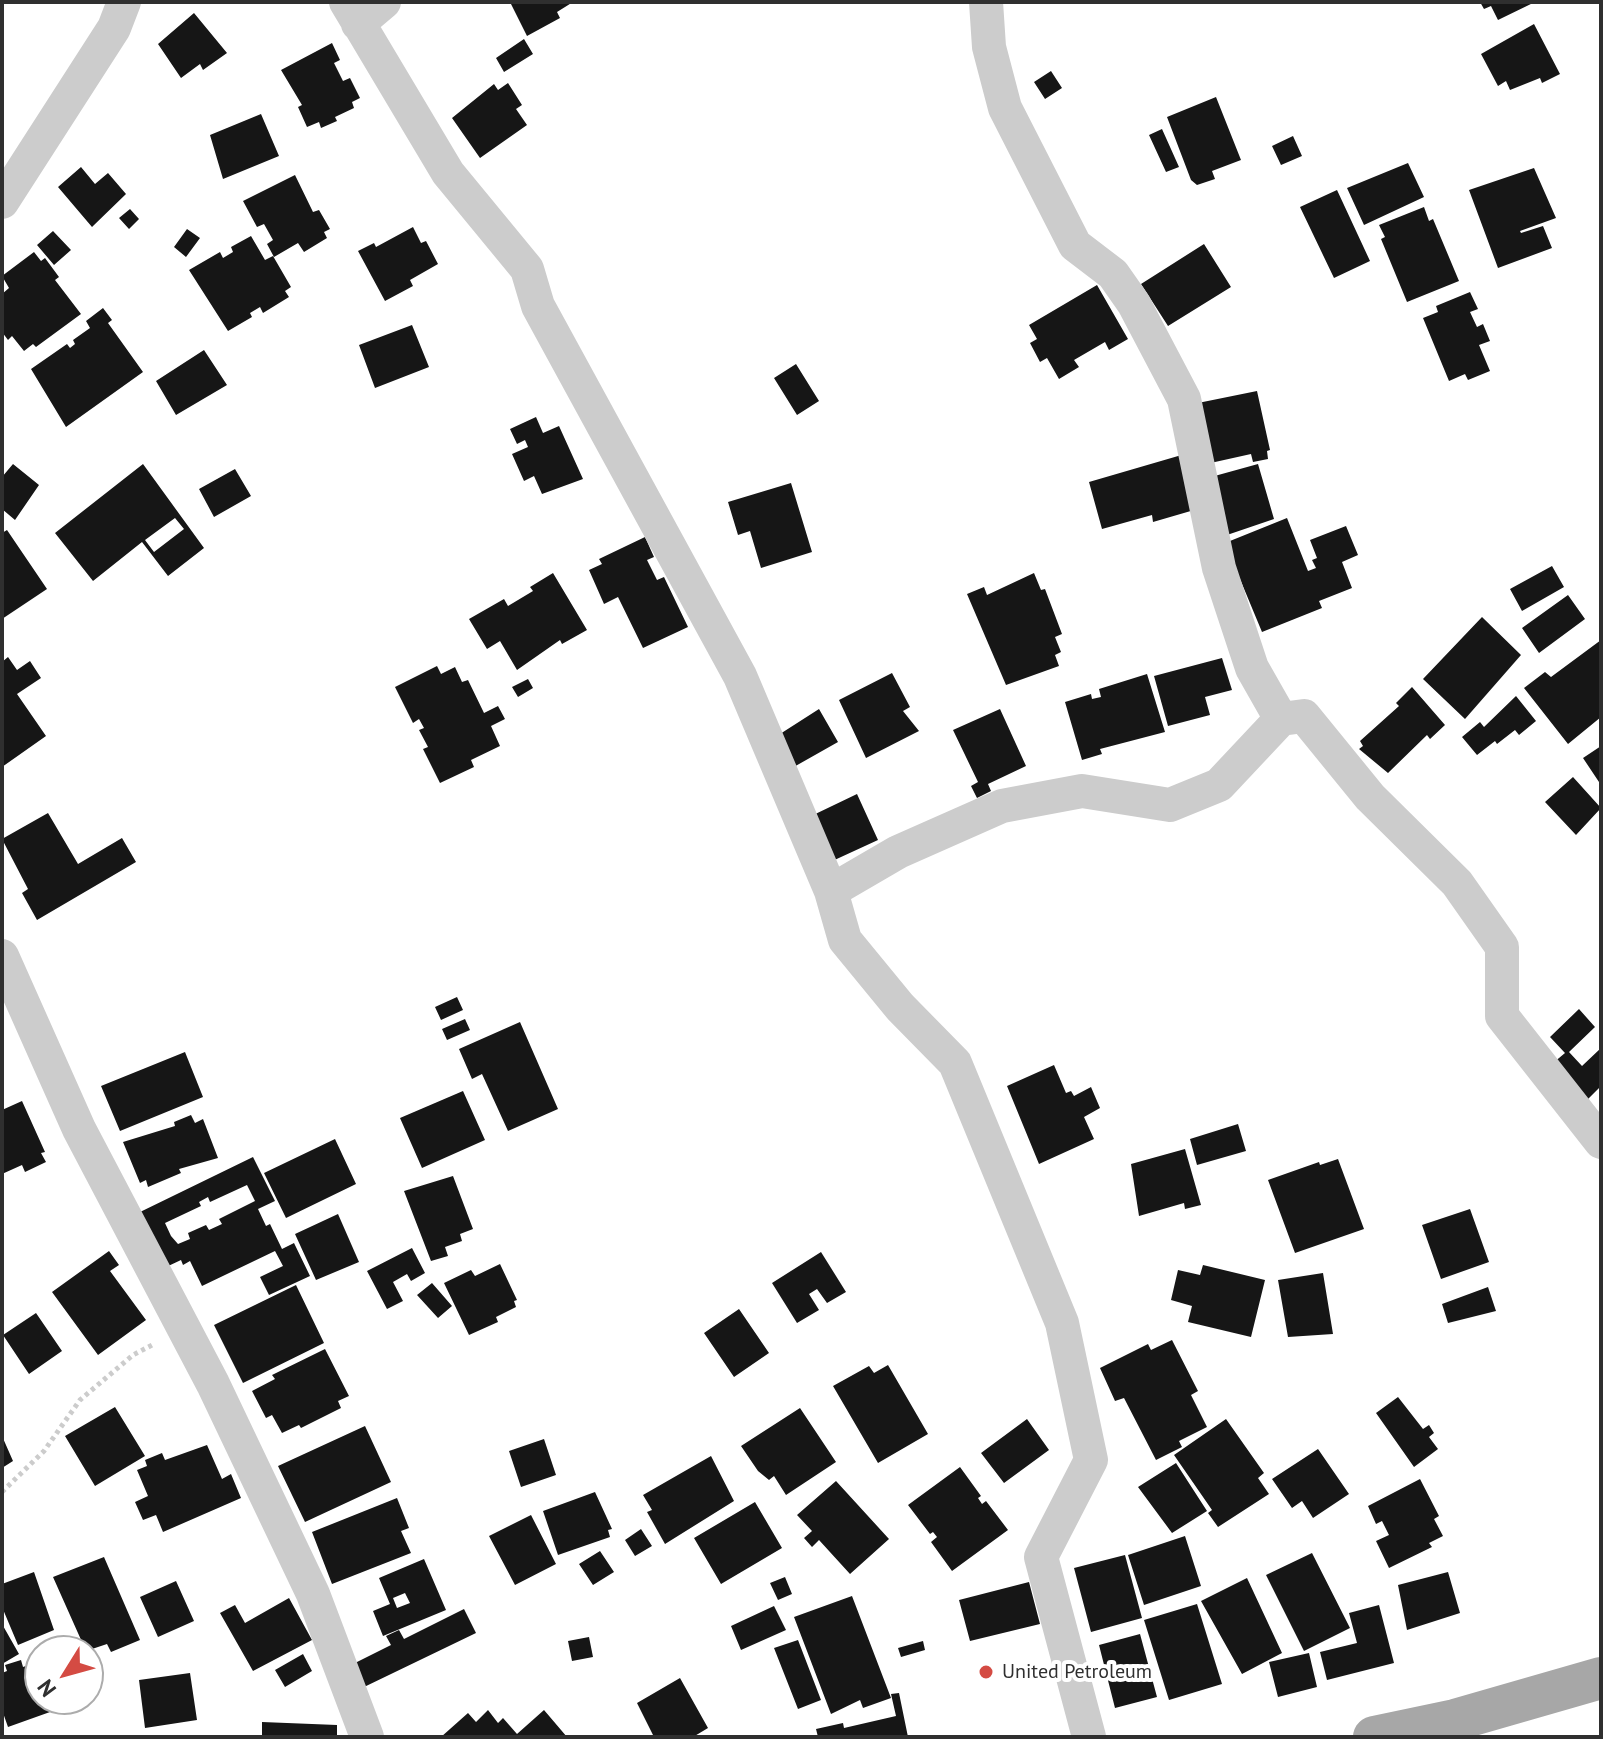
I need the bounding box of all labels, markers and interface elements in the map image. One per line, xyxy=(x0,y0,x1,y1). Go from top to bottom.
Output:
north arrow xyxy=(24,1635,104,1715)
place label: United Petroleum xyxy=(1002,1660,1152,1684)
marker: United Petroleum xyxy=(977,1663,995,1681)
text: N xyxy=(31,1674,62,1702)

